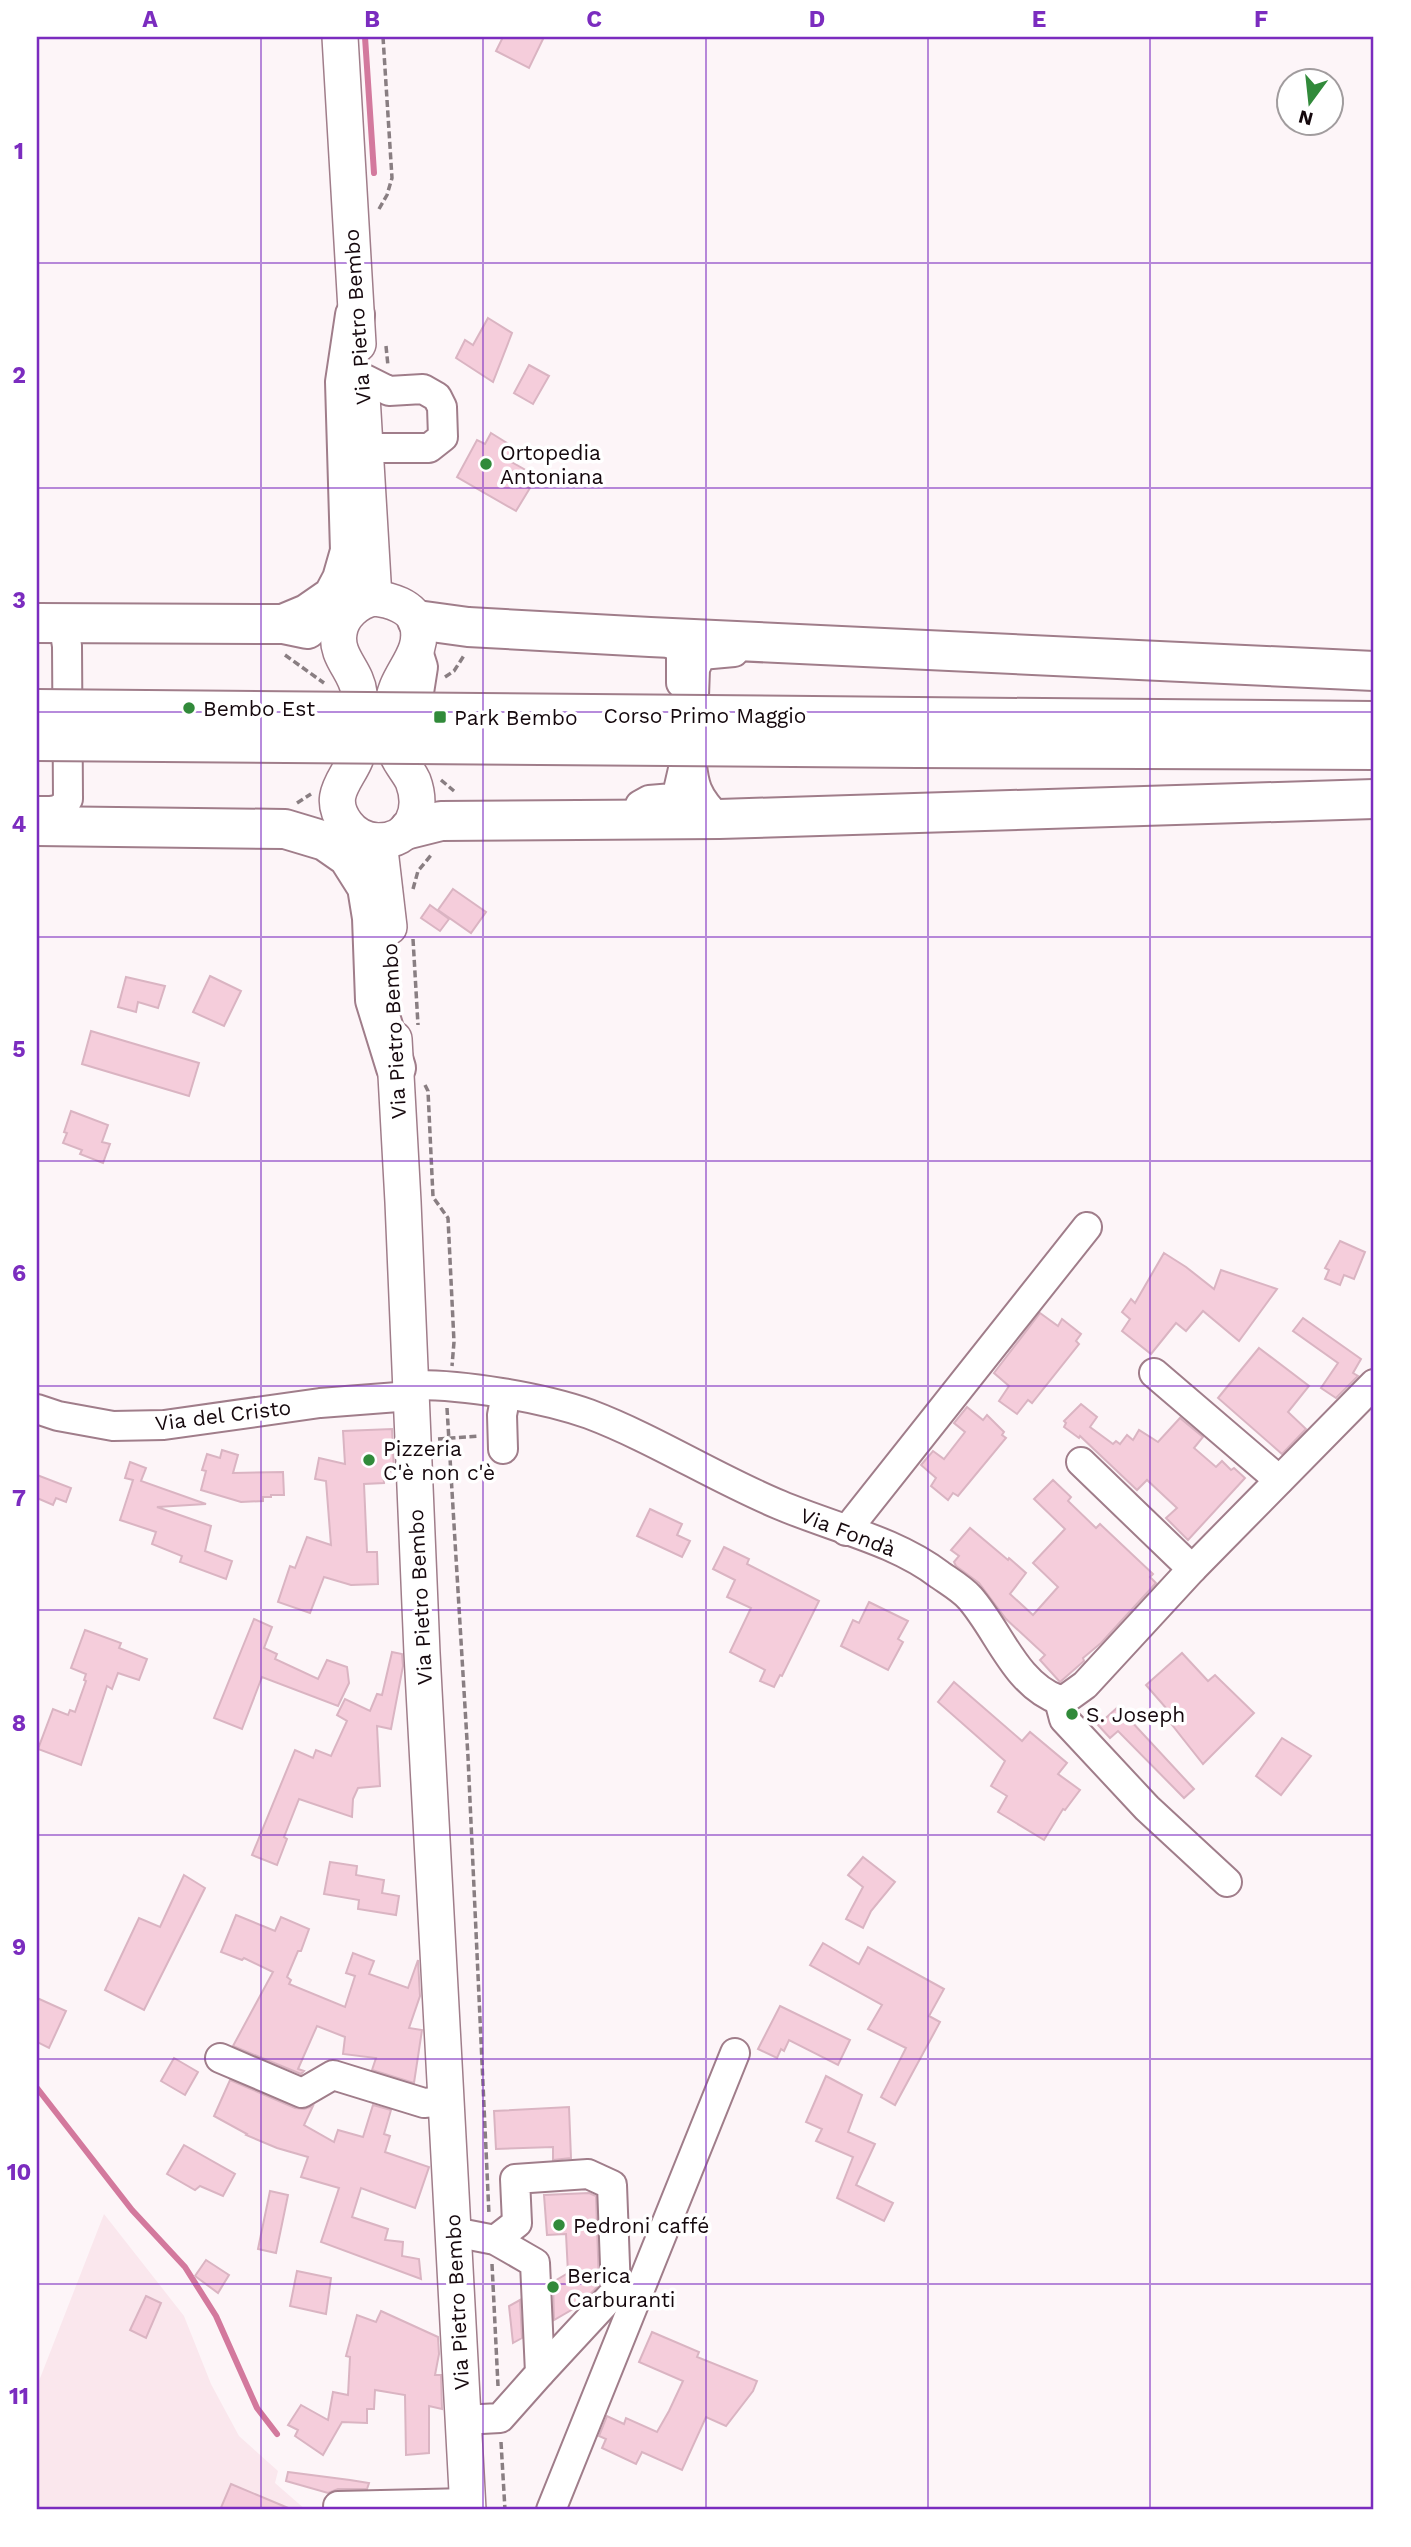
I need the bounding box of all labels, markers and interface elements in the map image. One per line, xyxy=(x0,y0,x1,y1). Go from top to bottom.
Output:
text: A xyxy=(142,6,158,33)
text: B xyxy=(364,6,380,33)
text: C xyxy=(586,6,602,33)
text: D xyxy=(809,6,825,33)
text: E xyxy=(1032,6,1046,33)
text: F xyxy=(1254,6,1268,33)
north arrow xyxy=(1274,66,1344,136)
text: N xyxy=(1296,105,1316,131)
text: 1 xyxy=(14,138,24,165)
street label: Via Pietro Bembo xyxy=(338,228,376,406)
text: 2 xyxy=(12,362,26,389)
place label: Ortopedia Antoniana xyxy=(500,440,604,489)
marker: Ortopedia Antoniana xyxy=(478,456,494,472)
text: 3 xyxy=(12,587,26,614)
place label: Bembo Est xyxy=(203,696,315,721)
marker: Bembo Est xyxy=(181,700,197,716)
street label: Corso Primo Maggio xyxy=(604,703,806,728)
place label: Park Bembo xyxy=(454,705,577,730)
marker: Park Bembo xyxy=(432,709,448,725)
text: 4 xyxy=(12,811,27,838)
street label: Via Pietro Bembo xyxy=(377,942,411,1120)
text: 5 xyxy=(12,1036,26,1063)
text: 6 xyxy=(12,1260,26,1287)
street label: Via del Cristo xyxy=(154,1394,292,1436)
place label: Pizzeria C'è non c'è xyxy=(383,1436,495,1485)
marker: Pizzeria C'è non c'è xyxy=(361,1452,377,1468)
text: 7 xyxy=(12,1485,26,1512)
street label: Via Fondà xyxy=(797,1502,899,1562)
street label: Via Pietro Bembo xyxy=(403,1508,437,1686)
place label: S. Joseph xyxy=(1086,1702,1185,1727)
marker: S. Joseph xyxy=(1064,1706,1080,1722)
text: 8 xyxy=(12,1710,26,1737)
text: 9 xyxy=(12,1934,26,1961)
text: 10 xyxy=(7,2159,31,2186)
street label: Via Pietro Bembo xyxy=(440,2213,474,2391)
place label: Pedroni caffé xyxy=(573,2213,709,2238)
marker: Pedroni caffé xyxy=(551,2217,567,2233)
place label: Berica Carburanti xyxy=(567,2263,675,2312)
marker: Berica Carburanti xyxy=(545,2279,561,2295)
text: 11 xyxy=(9,2383,29,2410)

